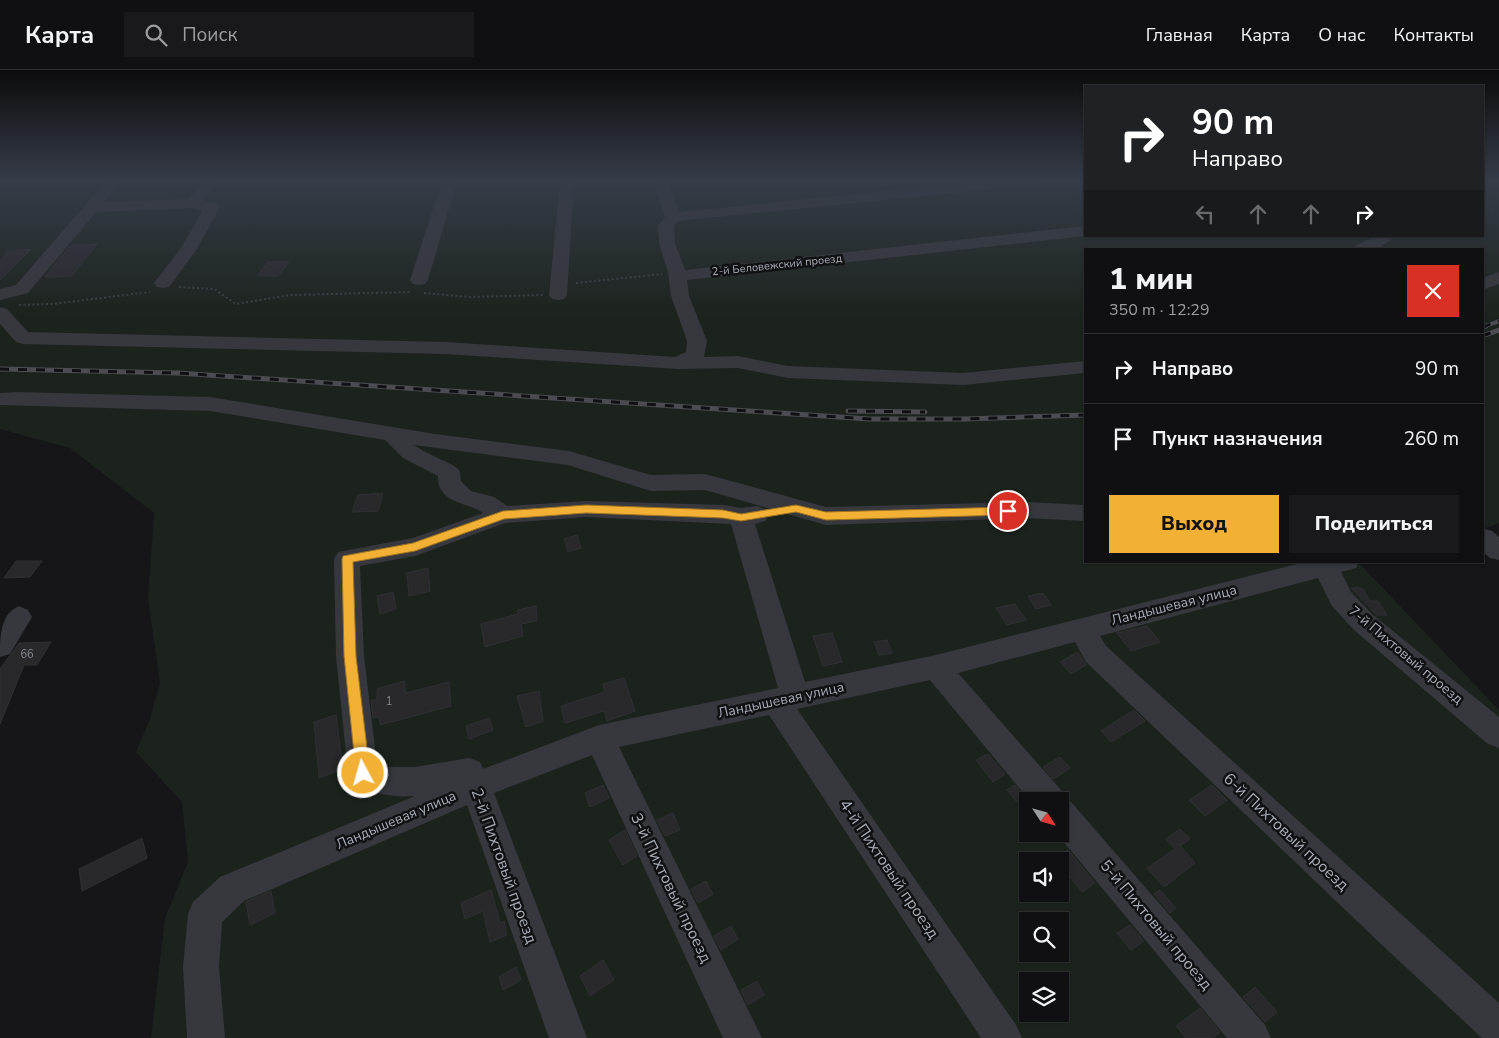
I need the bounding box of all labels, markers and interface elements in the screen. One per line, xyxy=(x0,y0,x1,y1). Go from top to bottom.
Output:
search box xyxy=(124,12,474,57)
text: Карта xyxy=(25,19,94,51)
icon: search xyxy=(142,21,170,49)
text: Поиск xyxy=(182,22,237,48)
text: Главная xyxy=(1146,23,1213,47)
text: Карта xyxy=(1241,23,1290,47)
text: О нас xyxy=(1318,23,1366,47)
text: Контакты xyxy=(1394,23,1474,47)
text: 90 m xyxy=(1192,99,1274,146)
icon: right xyxy=(1109,105,1174,170)
text: Направо xyxy=(1192,144,1283,174)
icon: left xyxy=(1191,200,1219,228)
icon: ahead xyxy=(1244,200,1272,228)
icon: ahead xyxy=(1297,200,1325,228)
icon: right xyxy=(1350,200,1378,228)
street label: 2-й Беловежский проезд xyxy=(711,251,843,279)
text: 1 мин xyxy=(1109,259,1193,300)
button: close xyxy=(1407,265,1459,317)
text: 350 m · 12:29 xyxy=(1109,299,1210,321)
icon: right xyxy=(1109,355,1137,383)
text: Направо xyxy=(1152,356,1233,382)
text: 90 m xyxy=(1415,356,1459,382)
icon: arrive xyxy=(1109,425,1137,453)
text: Пункт назначения xyxy=(1152,426,1323,452)
text: 260 m xyxy=(1404,426,1459,452)
pin xyxy=(987,490,1029,532)
button: Выход xyxy=(1109,495,1279,553)
button: Поделиться xyxy=(1289,495,1459,553)
icon: arrive xyxy=(994,497,1022,525)
street label: Ландышевая улица xyxy=(1109,580,1239,630)
street label: 7-й Пихтовый проезд xyxy=(1345,602,1467,708)
house number: 66 xyxy=(20,647,34,662)
street label: Ландышевая улица xyxy=(716,677,846,723)
house number: 1 xyxy=(386,694,392,709)
position arrow xyxy=(336,746,388,798)
street label: 6-й Пихтовый проезд xyxy=(1219,768,1354,896)
street label: 2-й Пихтовый проезд xyxy=(466,785,543,947)
street label: Ландышевая улица xyxy=(333,786,459,854)
north arrow xyxy=(1019,792,1069,842)
map controls xyxy=(1019,792,1069,1022)
street label: 4-й Пихтовый проезд xyxy=(834,795,944,944)
street label: 3-й Пихтовый проезд xyxy=(625,809,717,967)
button: sound xyxy=(1019,852,1069,902)
street label: 5-й Пихтовый проезд xyxy=(1095,855,1217,995)
button: search xyxy=(1019,912,1069,962)
button: layers xyxy=(1019,972,1069,1022)

